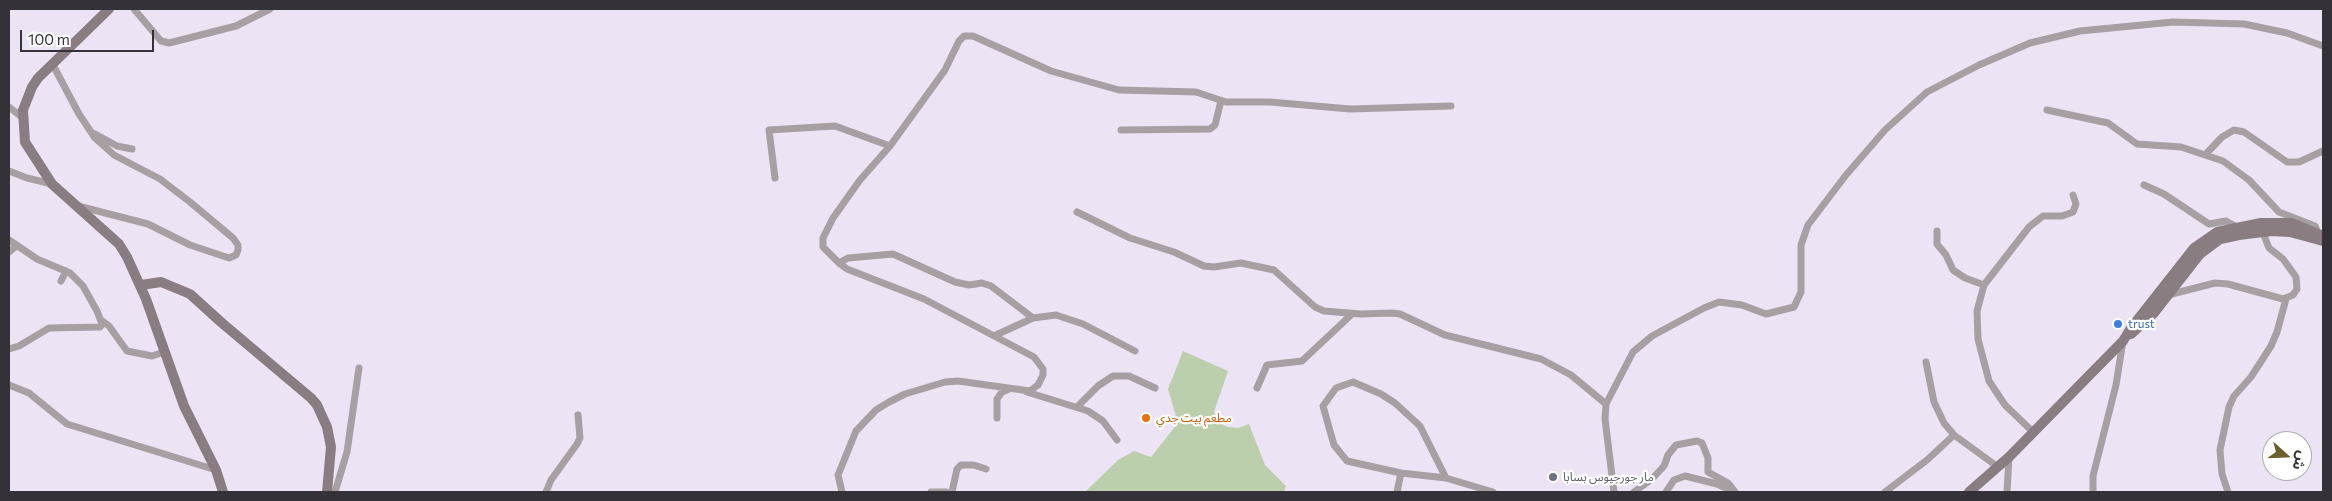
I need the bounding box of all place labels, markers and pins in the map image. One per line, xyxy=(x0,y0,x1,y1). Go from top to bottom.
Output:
place label: trust xyxy=(2128,317,2155,331)
marker: trust xyxy=(2112,318,2124,330)
place label: مطعم بيت جدي xyxy=(1156,411,1232,425)
marker: مطعم بيت جدي xyxy=(1140,412,1152,424)
place label: مار جورجيوس بسابا xyxy=(1563,470,1654,484)
marker: مار جورجيوس بسابا xyxy=(1547,471,1559,483)

